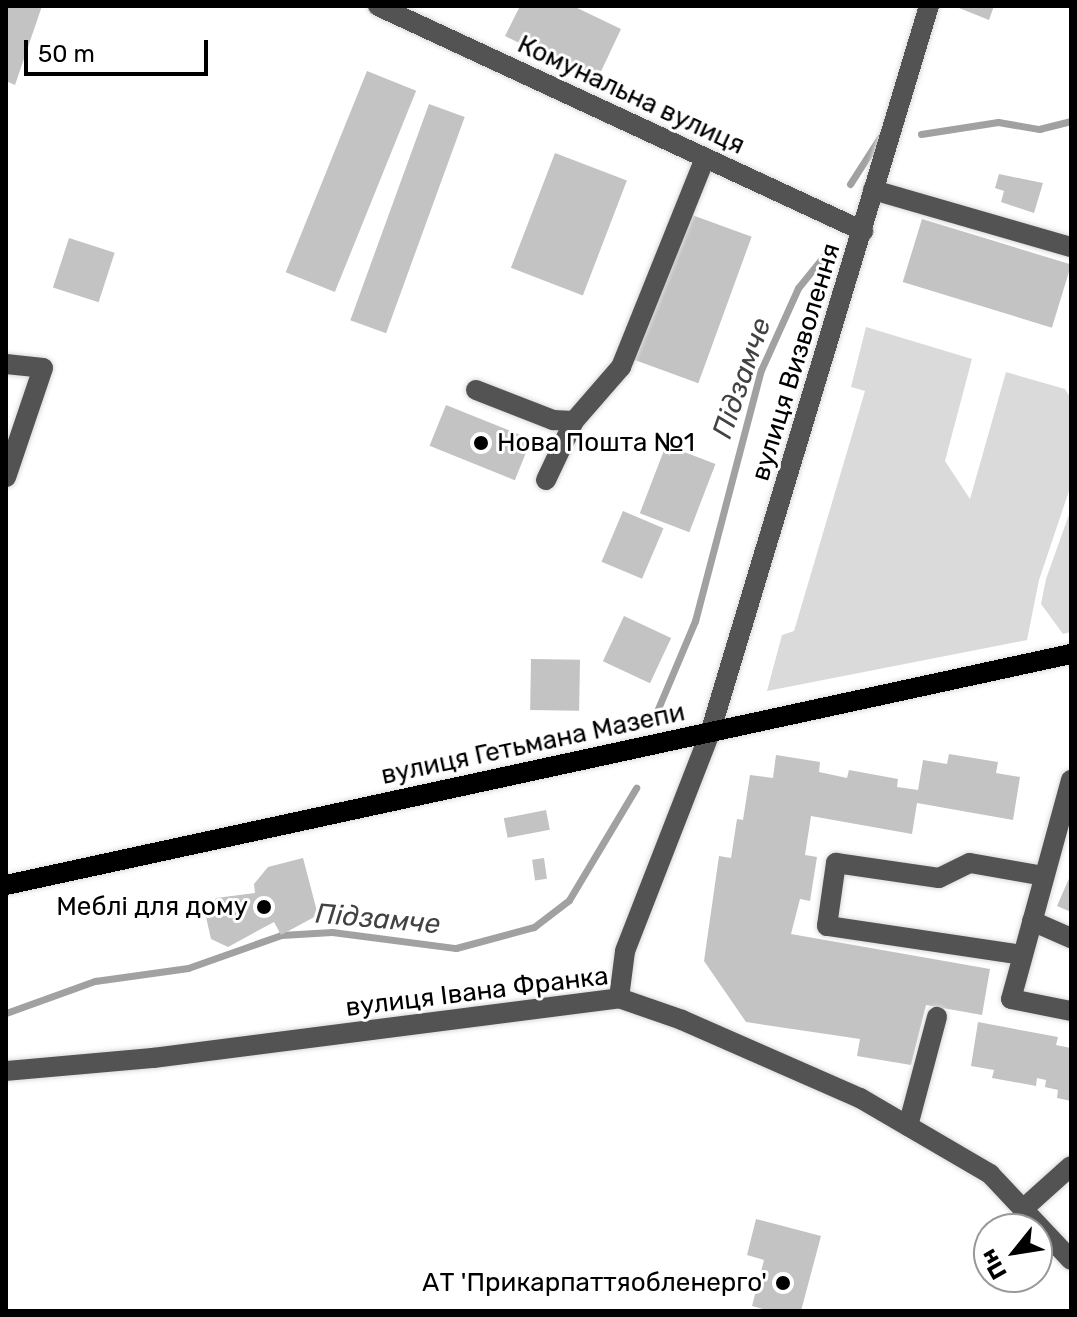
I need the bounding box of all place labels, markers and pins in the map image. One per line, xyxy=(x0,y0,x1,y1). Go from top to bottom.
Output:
place label: Нова Пошта №1 xyxy=(497,427,695,459)
marker: Нова Пошта №1 xyxy=(472,434,490,452)
place label: Меблі для дому xyxy=(56,891,248,923)
marker: Меблі для дому xyxy=(255,898,273,916)
place label: АТ 'Прикарпаттяобленерго' xyxy=(422,1267,767,1299)
marker: АТ 'Прикарпаттяобленерго' xyxy=(774,1274,792,1292)

